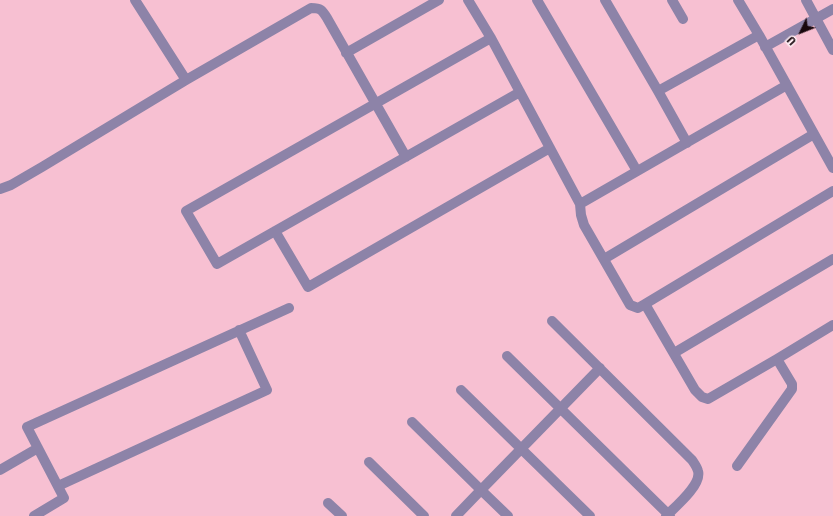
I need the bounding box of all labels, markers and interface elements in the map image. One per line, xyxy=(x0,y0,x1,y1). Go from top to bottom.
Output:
north arrow xyxy=(781,12,821,52)
text: U xyxy=(785,33,799,48)

